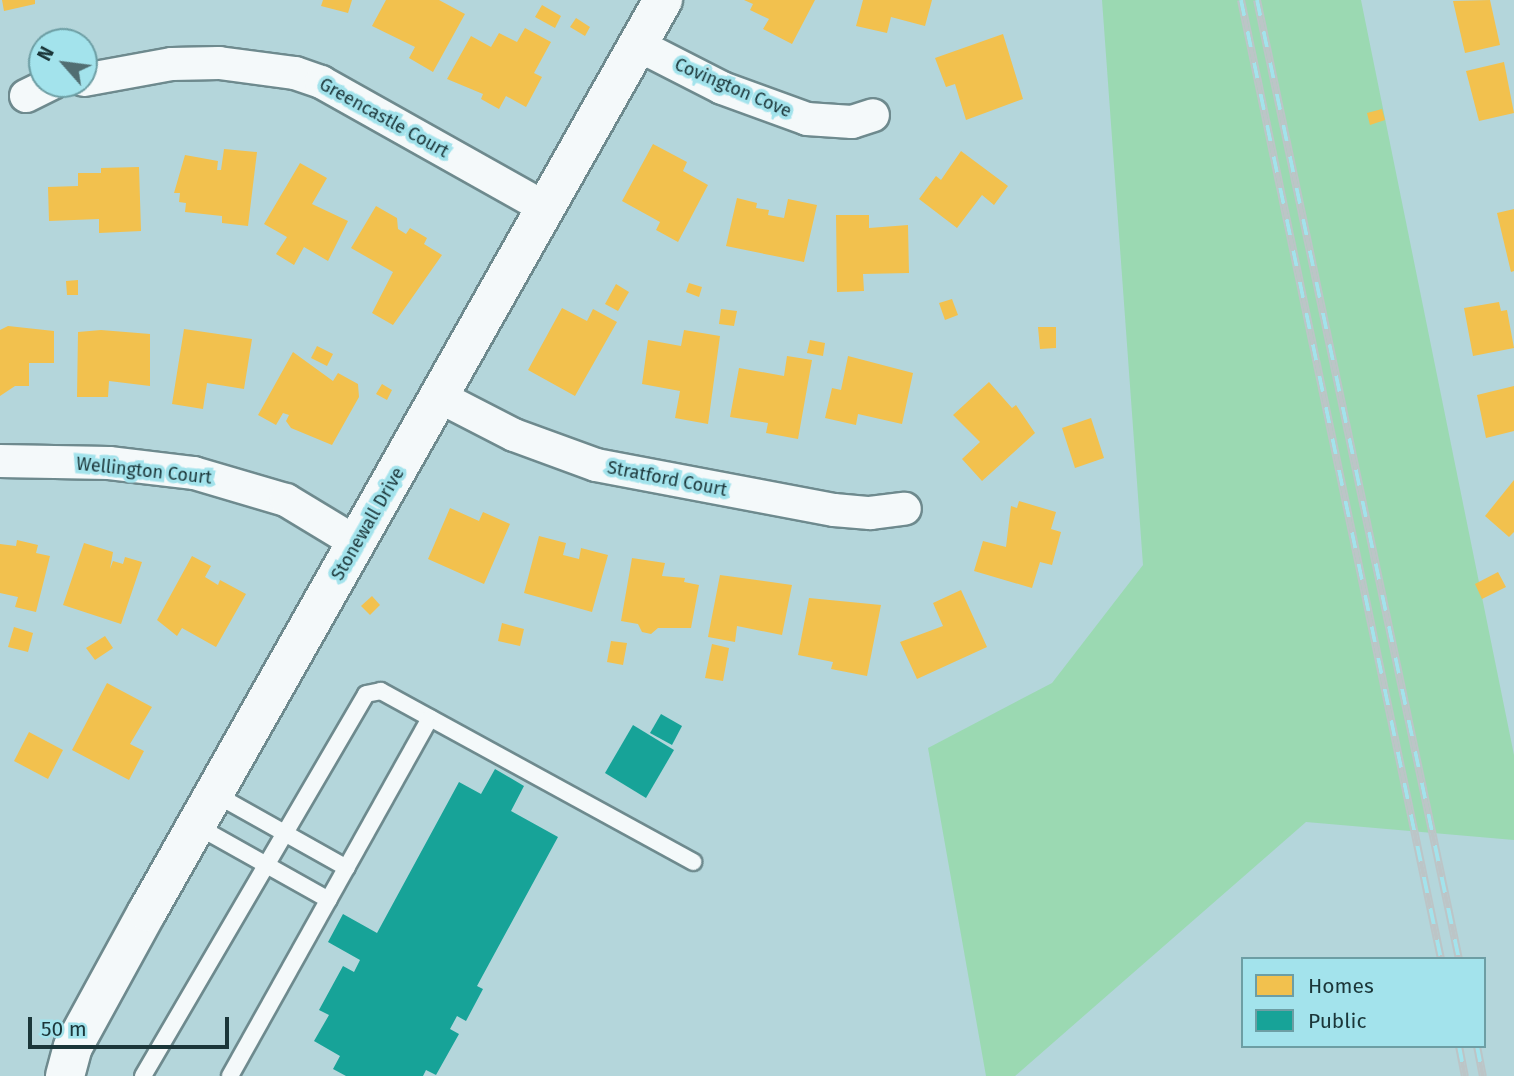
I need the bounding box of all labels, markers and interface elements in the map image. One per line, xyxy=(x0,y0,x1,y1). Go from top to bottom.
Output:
north arrow xyxy=(28,28,98,98)
text: N xyxy=(33,43,59,65)
street label: Covington Cove xyxy=(671,54,795,122)
street label: Greencastle Court xyxy=(316,73,452,163)
street label: Wellington Court xyxy=(75,453,213,489)
street label: Stratford Court xyxy=(605,457,729,501)
street label: Stonewall Drive xyxy=(327,464,409,584)
legend xyxy=(1241,957,1486,1048)
text: Homes xyxy=(1308,973,1374,999)
scale bar xyxy=(32,1002,233,1046)
text: Public xyxy=(1308,1008,1366,1034)
text: 50 m xyxy=(41,1016,87,1042)

